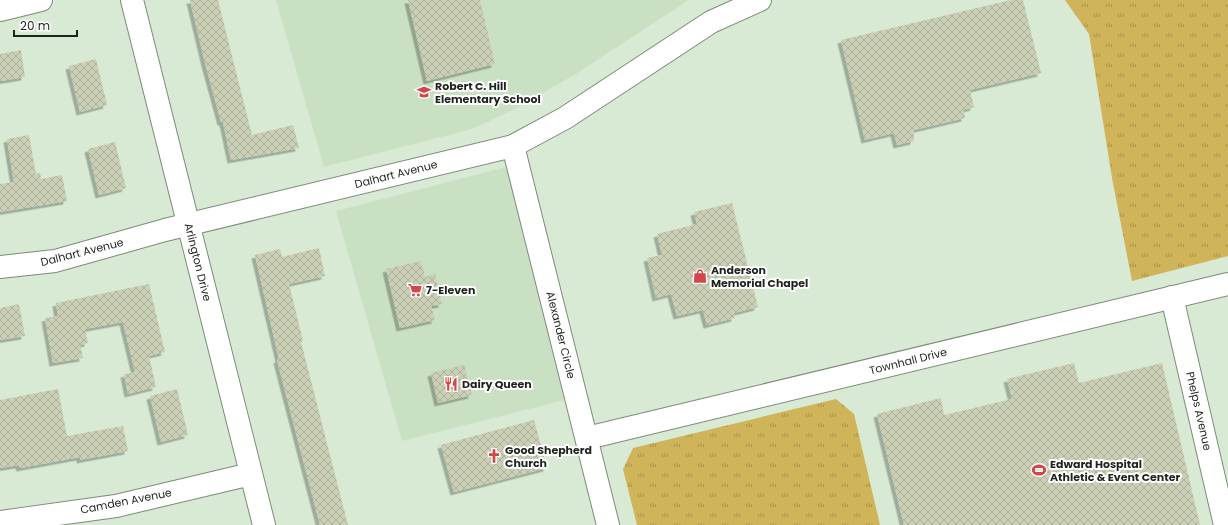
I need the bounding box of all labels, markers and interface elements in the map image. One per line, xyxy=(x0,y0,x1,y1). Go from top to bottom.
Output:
scale bar xyxy=(14,12,77,38)
text: 20 m xyxy=(20,17,50,34)
place label: Robert C. Hill Elementary School xyxy=(435,78,541,107)
school or university icon: Robert C. Hill Elementary School xyxy=(416,84,432,100)
street label: Dalhart Avenue xyxy=(353,156,439,192)
street label: Arlington Drive xyxy=(181,221,215,303)
street label: Dalhart Avenue xyxy=(39,234,125,270)
place label: Anderson Memorial Chapel xyxy=(711,262,808,291)
shop icon: Anderson Memorial Chapel xyxy=(692,268,708,284)
supermarket icon: 7-Eleven xyxy=(407,282,423,298)
place label: 7-Eleven xyxy=(426,282,475,298)
street label: Alexander Circle xyxy=(542,290,580,381)
street label: Townhall Drive xyxy=(868,344,949,378)
street label: Phelps Avenue xyxy=(1182,370,1216,452)
restaurant icon: Dairy Queen xyxy=(443,376,459,392)
place label: Dairy Queen xyxy=(462,376,532,392)
place label: Good Shepherd Church xyxy=(505,442,592,471)
church icon: Good Shepherd Church xyxy=(486,448,502,464)
place label: Edward Hospital Athletic & Event Center xyxy=(1050,456,1180,485)
sports icon: Edward Hospital Athletic & Event Center xyxy=(1031,462,1047,478)
street label: Camden Avenue xyxy=(79,484,173,518)

